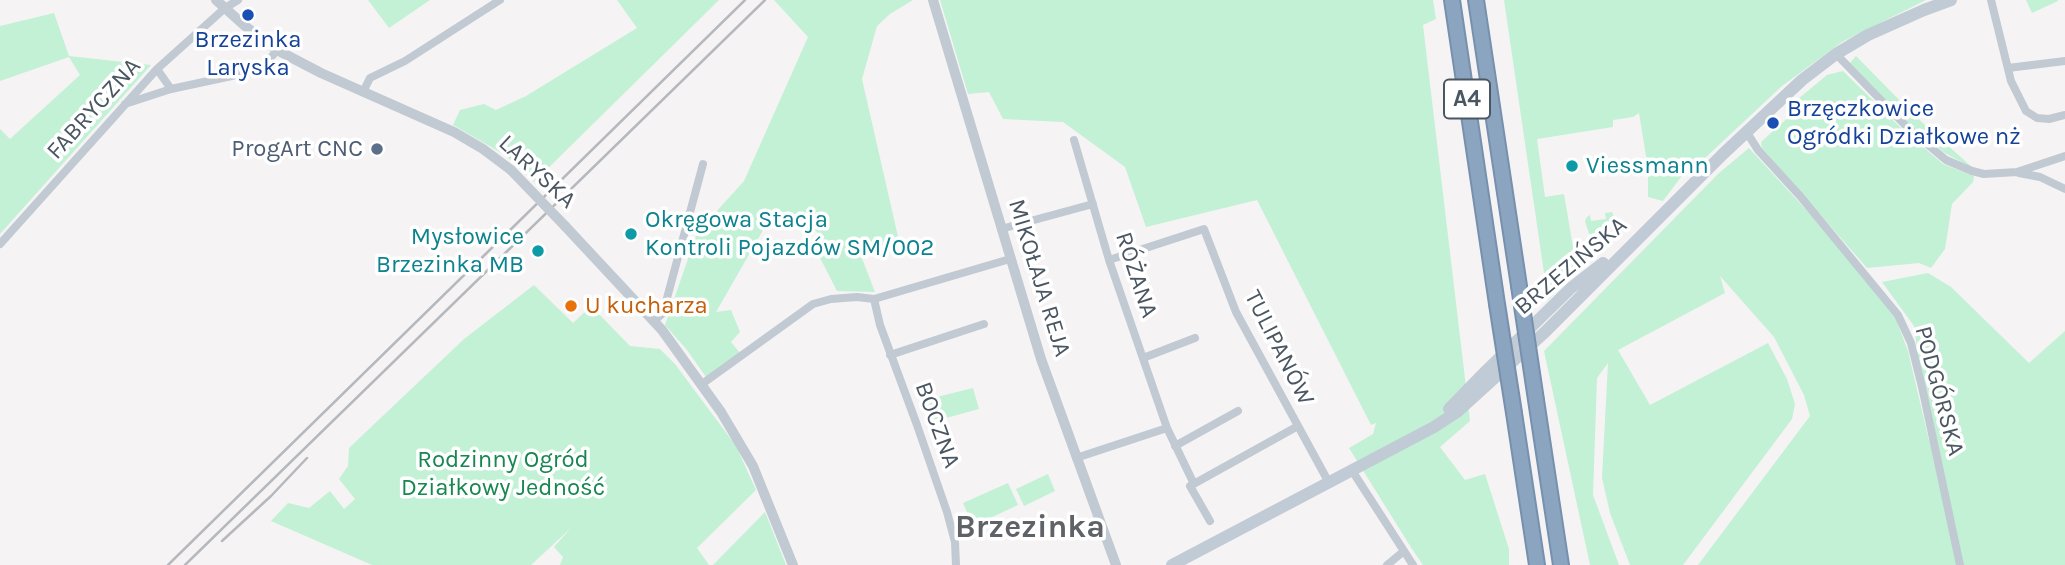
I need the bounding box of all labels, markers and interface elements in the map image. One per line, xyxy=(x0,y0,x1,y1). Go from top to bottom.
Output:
marker: Brzezinka Laryska xyxy=(240,7,256,23)
place label: Brzezinka Laryska xyxy=(194,26,302,82)
street label: FABRYCZNA xyxy=(41,52,147,166)
road number: A4 xyxy=(1444,80,1490,118)
place label: Brzęczkowice Ogródki Działkowe nż xyxy=(1787,95,2021,151)
marker: Brzęczkowice Ogródki Działkowe nż xyxy=(1765,115,1781,131)
street label: LARYSKA xyxy=(492,129,582,215)
place label: ProgArt CNC xyxy=(231,135,363,163)
marker: ProgArt CNC xyxy=(369,141,385,157)
place label: Viessmann xyxy=(1586,152,1709,180)
marker: Viessmann xyxy=(1564,158,1580,174)
street label: MIKOŁAJA REJA xyxy=(1001,196,1077,360)
place label: Okręgowa Stacja Kontroli Pojazdów SM/002 xyxy=(645,206,934,262)
street label: BRZEZIŃSKA xyxy=(1509,211,1633,321)
place label: Mysłowice Brzezinka MB xyxy=(376,223,524,279)
marker: Okręgowa Stacja Kontroli Pojazdów SM/002 xyxy=(623,226,639,242)
street label: RÓŻANA xyxy=(1109,229,1163,321)
marker: Mysłowice Brzezinka MB xyxy=(530,243,546,259)
street label: TULIPANÓW xyxy=(1238,286,1320,410)
place label: U kucharza xyxy=(585,292,708,320)
marker: U kucharza xyxy=(563,298,579,314)
street label: PODGÓRSKA xyxy=(1908,323,1970,459)
street label: BOCZNA xyxy=(908,378,966,472)
park label: Rodzinny Ogród Działkowy Jedność xyxy=(401,446,605,502)
district label: Brzezinka xyxy=(955,509,1105,547)

